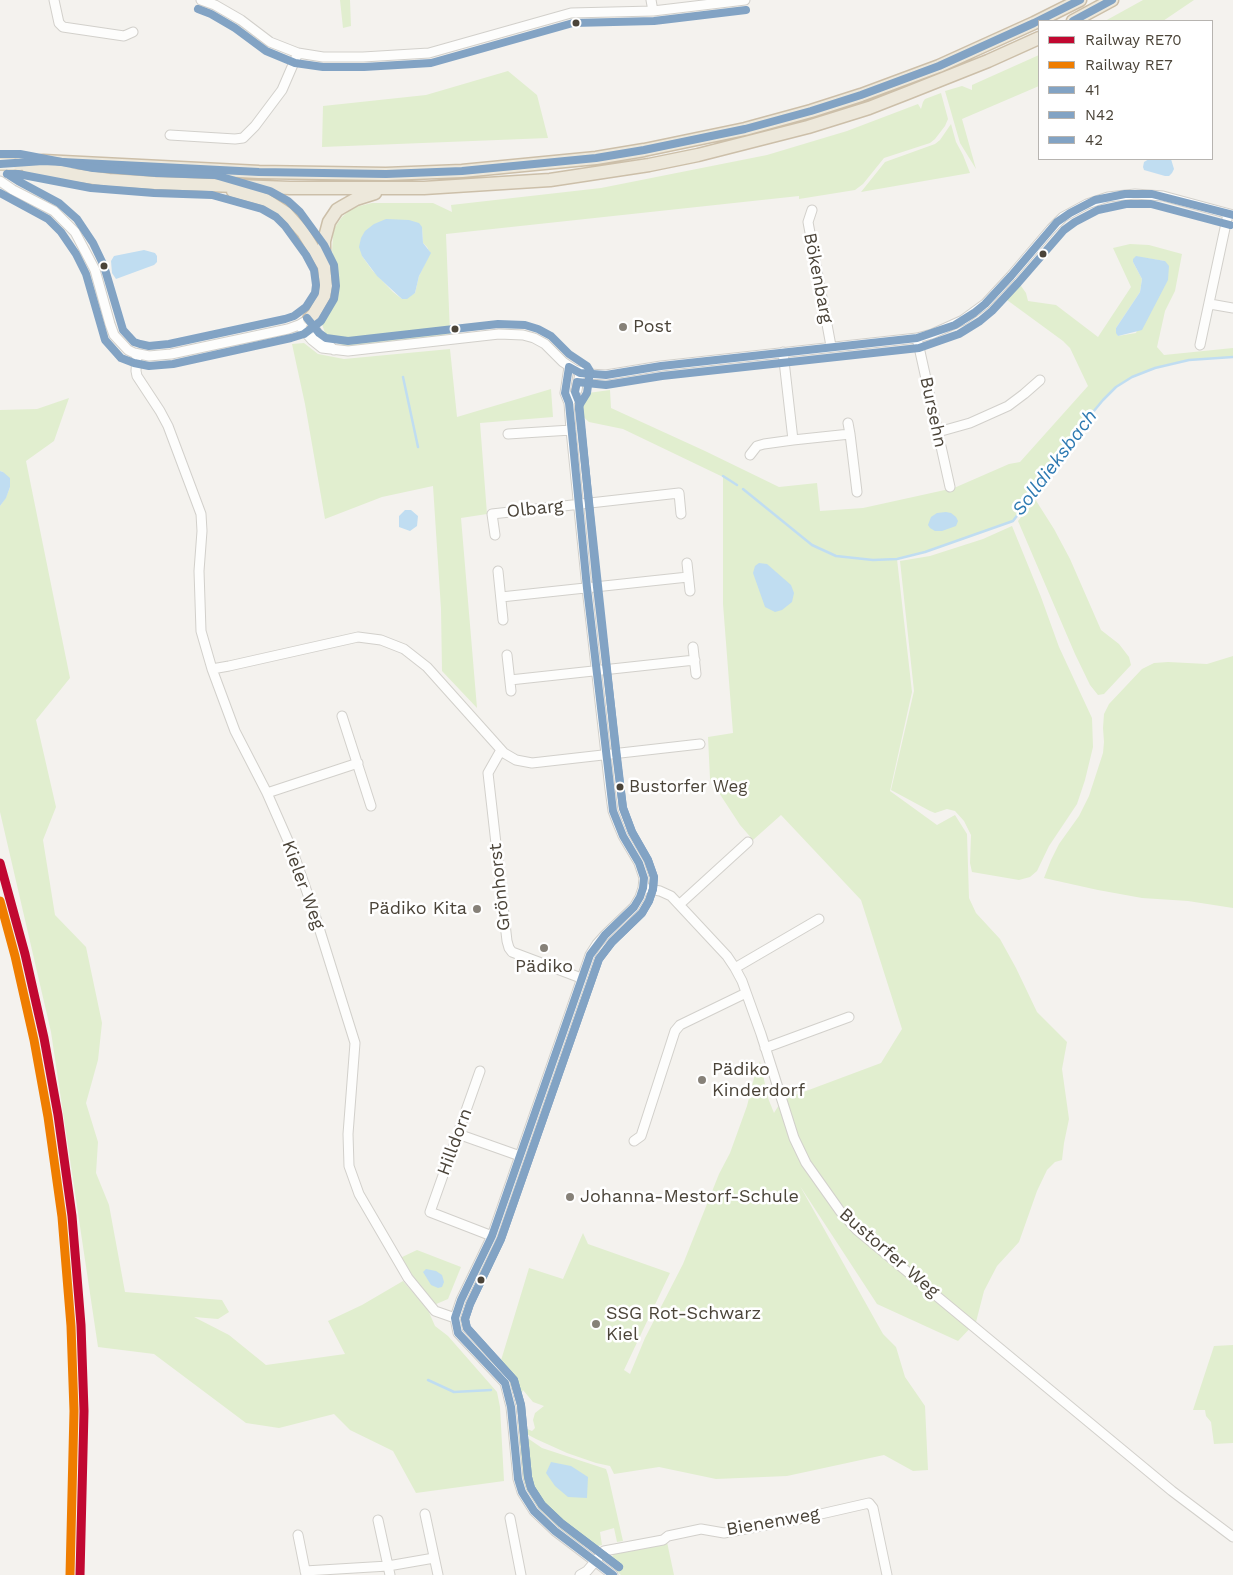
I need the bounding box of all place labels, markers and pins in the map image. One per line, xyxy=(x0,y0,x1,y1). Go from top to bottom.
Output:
unlabelled marker xyxy=(571,18,581,28)
unlabelled marker xyxy=(1038,249,1048,259)
unlabelled marker xyxy=(99,261,109,271)
place label: Post xyxy=(633,316,672,338)
marker: Post xyxy=(617,321,629,333)
unlabelled marker xyxy=(450,324,460,334)
place label: Bustorfer Weg xyxy=(629,777,747,797)
marker: Bustorfer Weg xyxy=(615,782,625,792)
place label: Pädiko Kita xyxy=(369,898,467,920)
marker: Pädiko Kita xyxy=(471,903,483,915)
marker: Pädiko xyxy=(538,942,550,954)
place label: Pädiko xyxy=(515,956,573,978)
place label: Pädiko Kinderdorf xyxy=(712,1059,805,1102)
marker: Pädiko Kinderdorf xyxy=(696,1074,708,1086)
place label: Johanna-Mestorf-Schule xyxy=(580,1186,799,1208)
marker: Johanna-Mestorf-Schule xyxy=(564,1191,576,1203)
unlabelled marker xyxy=(476,1275,486,1285)
place label: SSG Rot-Schwarz Kiel xyxy=(606,1303,761,1346)
marker: SSG Rot-Schwarz Kiel xyxy=(590,1318,602,1330)

